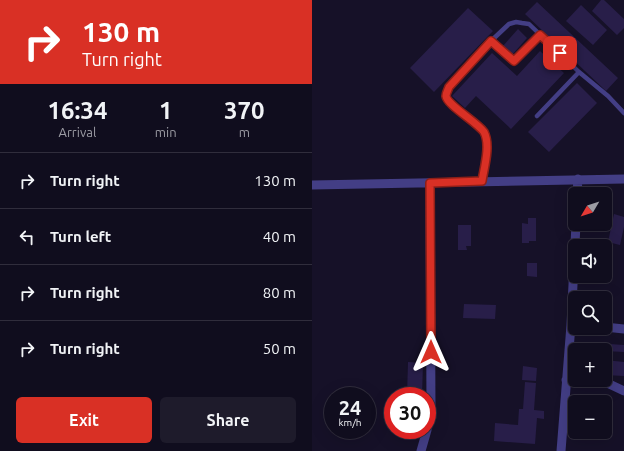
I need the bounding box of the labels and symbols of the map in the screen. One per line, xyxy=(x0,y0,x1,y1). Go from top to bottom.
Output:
pin xyxy=(543,36,577,70)
north arrow xyxy=(568,187,612,231)
position arrow xyxy=(410,331,452,373)
speed limit sign: 30 xyxy=(384,387,436,439)

